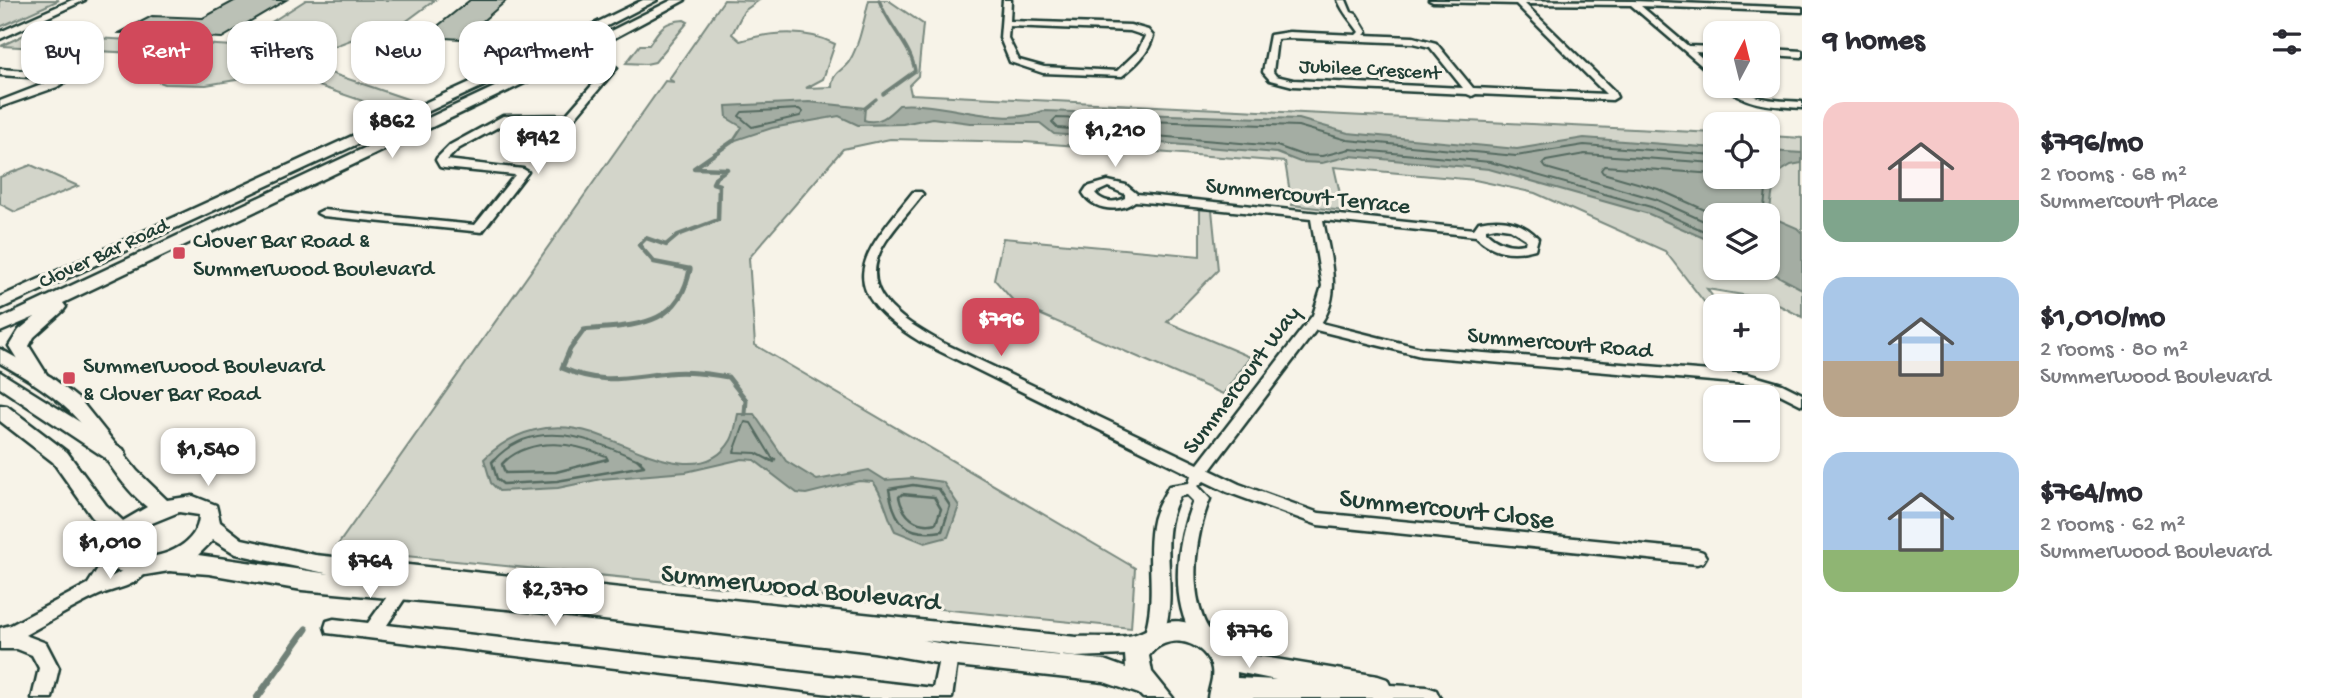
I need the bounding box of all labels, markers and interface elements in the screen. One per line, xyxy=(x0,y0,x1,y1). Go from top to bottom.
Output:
chip: Buy xyxy=(21,21,104,84)
chip: Rent xyxy=(118,21,213,84)
chip: Filters xyxy=(227,21,337,84)
chip: New xyxy=(351,21,445,84)
chip: Apartment xyxy=(459,21,616,84)
north arrow xyxy=(1703,21,1780,98)
map controls xyxy=(1703,21,1780,462)
icon: filters xyxy=(2268,23,2306,61)
text: 9 homes xyxy=(1823,25,1925,60)
street label: Jubilee Crescent xyxy=(1298,55,1444,88)
pin: $862 xyxy=(351,100,433,160)
text: $862 xyxy=(369,109,415,136)
pin: $1,210 xyxy=(1058,110,1172,169)
button: locate xyxy=(1703,112,1780,189)
pin: $942 xyxy=(497,116,579,176)
text: $1,210 xyxy=(1085,118,1145,145)
text: $942 xyxy=(516,125,560,152)
text: $796/mo xyxy=(2040,127,2143,162)
icon: home xyxy=(1879,130,1963,214)
text: 2 rooms · 68 m² xyxy=(2040,162,2187,189)
street label: Summercourt Terrace xyxy=(1204,172,1412,223)
text: Summercourt Place xyxy=(2040,189,2218,216)
button: layers xyxy=(1703,203,1780,280)
street label: Clover Bar Road xyxy=(36,214,175,296)
place label: Clover Bar Road & Summerwood Boulevard xyxy=(193,228,436,285)
marker: Clover Bar Road & Summerwood Boulevard xyxy=(171,245,187,261)
button: + xyxy=(1703,294,1780,371)
pin: $796 xyxy=(960,298,1042,358)
street label: Summercourt Way xyxy=(1177,301,1308,461)
text: $1,010/mo xyxy=(2040,302,2165,337)
icon: home xyxy=(1879,305,1963,389)
text: $796 xyxy=(978,307,1024,334)
street label: Summercourt Road xyxy=(1466,322,1655,367)
text: 2 rooms · 80 m² xyxy=(2040,337,2188,364)
place label: Summerwood Boulevard & Clover Bar Road xyxy=(83,353,326,410)
text: Summerwood Boulevard xyxy=(2040,364,2271,391)
marker: Summerwood Boulevard & Clover Bar Road xyxy=(61,370,77,386)
button: − xyxy=(1703,385,1780,462)
pin: $1,540 xyxy=(151,428,265,488)
text: $1,540 xyxy=(177,437,239,464)
text: $764/mo xyxy=(2040,477,2143,512)
icon: home xyxy=(1879,480,1963,564)
street label: Summercourt Close xyxy=(1337,483,1556,538)
text: 2 rooms · 62 m² xyxy=(2040,512,2185,539)
pin: $1,010 xyxy=(53,522,167,581)
text: $1,010 xyxy=(79,530,141,557)
text: Summerwood Boulevard xyxy=(2040,539,2271,566)
pin: $764 xyxy=(329,540,411,600)
text: $764 xyxy=(348,549,392,576)
street label: Summerwood Boulevard xyxy=(659,558,944,621)
pin: $2,370 xyxy=(498,568,612,628)
text: $2,370 xyxy=(522,577,588,604)
pin: $776 xyxy=(1208,610,1290,670)
text: $776 xyxy=(1226,619,1272,646)

